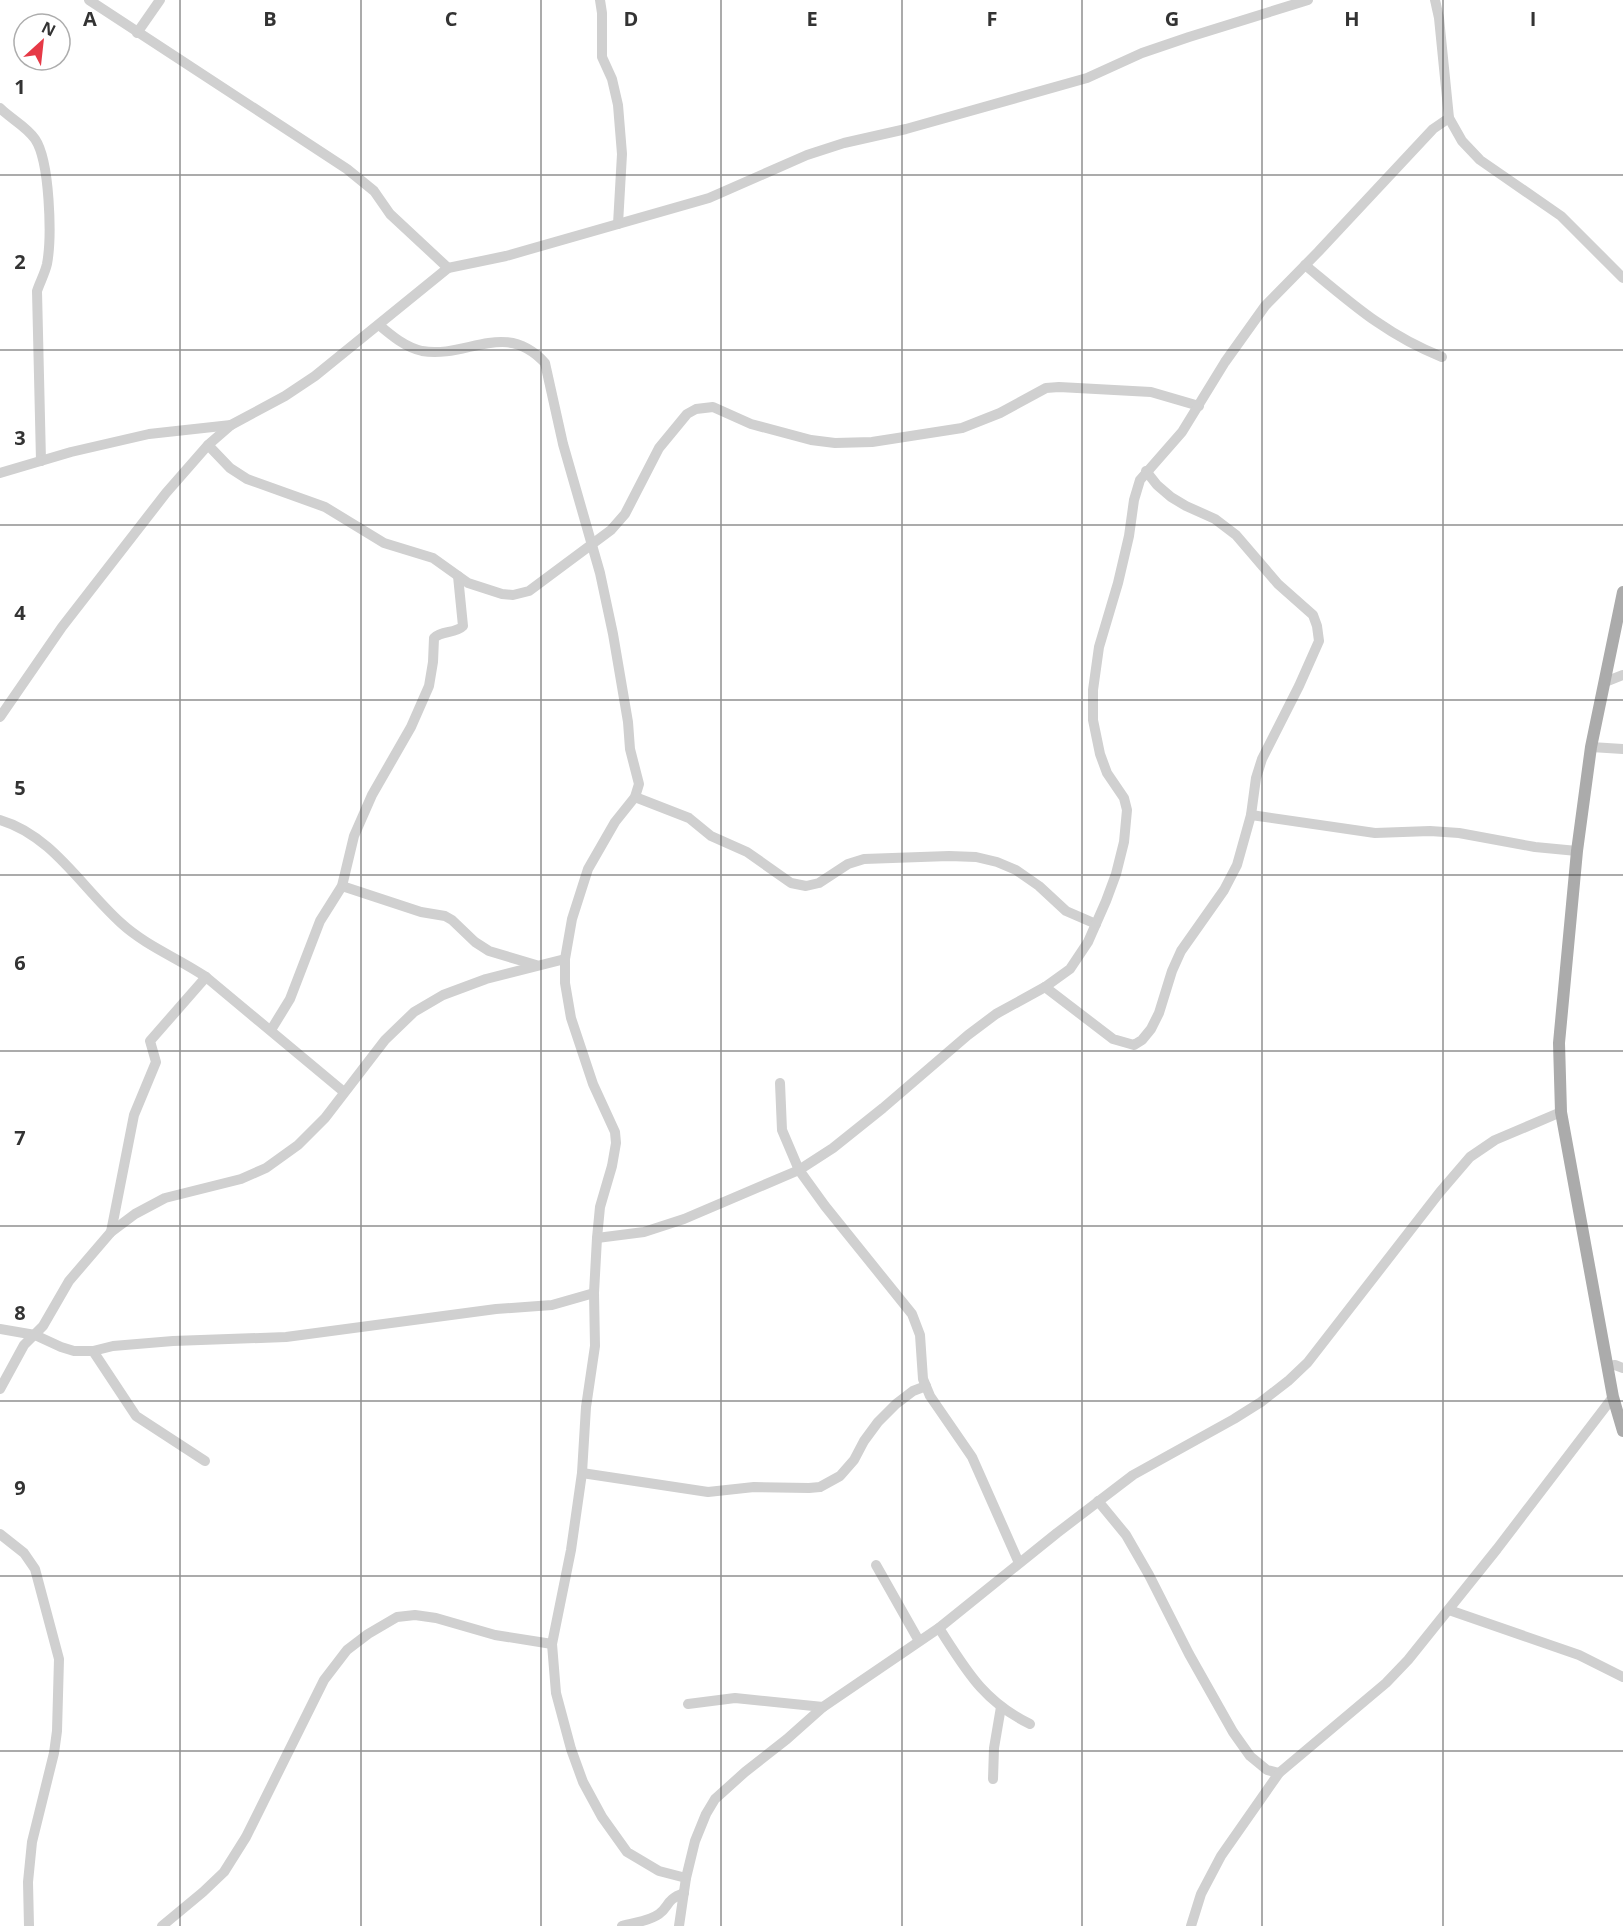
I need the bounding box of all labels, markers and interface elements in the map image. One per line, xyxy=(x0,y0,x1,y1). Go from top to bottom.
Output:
text: A xyxy=(83,5,97,32)
text: B xyxy=(263,5,277,32)
text: C xyxy=(445,5,458,32)
text: D xyxy=(624,5,638,32)
text: E xyxy=(806,5,818,32)
text: F xyxy=(987,5,997,32)
text: G xyxy=(1165,5,1179,32)
text: H xyxy=(1344,5,1360,32)
text: I xyxy=(1530,5,1536,32)
north arrow xyxy=(12,12,72,72)
text: N xyxy=(38,16,60,41)
text: 1 xyxy=(14,73,26,100)
text: 2 xyxy=(14,248,26,275)
text: 3 xyxy=(14,424,26,451)
text: 4 xyxy=(14,599,26,626)
text: 5 xyxy=(14,774,26,801)
text: 6 xyxy=(14,949,26,976)
text: 7 xyxy=(14,1124,26,1151)
text: 8 xyxy=(14,1299,26,1326)
text: 9 xyxy=(14,1474,26,1501)

